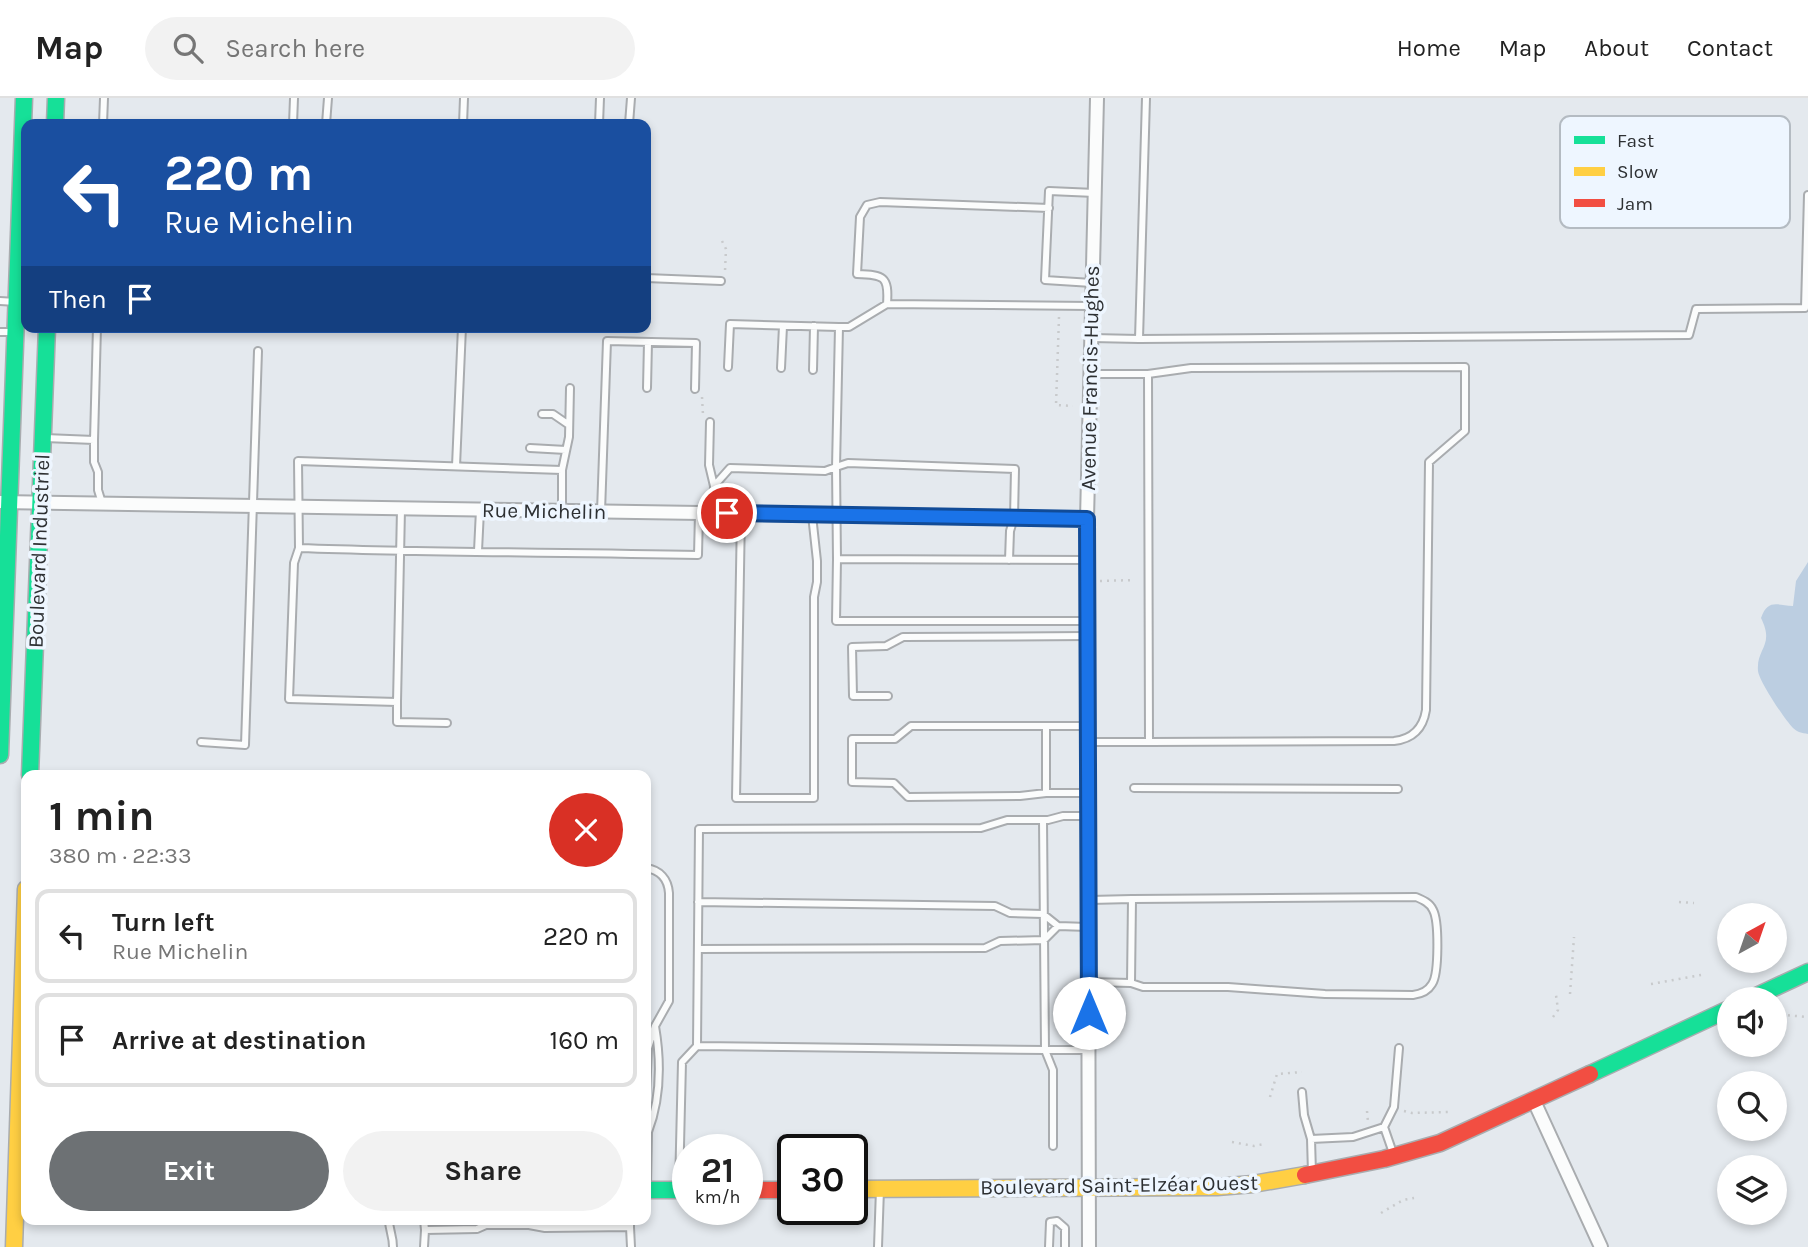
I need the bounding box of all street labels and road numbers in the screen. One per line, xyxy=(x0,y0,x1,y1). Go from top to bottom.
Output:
street label: Avenue Francis-Hughes xyxy=(1076,265,1104,491)
street label: Boulevard Industriel xyxy=(24,454,54,648)
street label: Rue Michelin xyxy=(482,498,606,524)
street label: Boulevard Saint-Elzéar Ouest xyxy=(980,1171,1258,1199)

